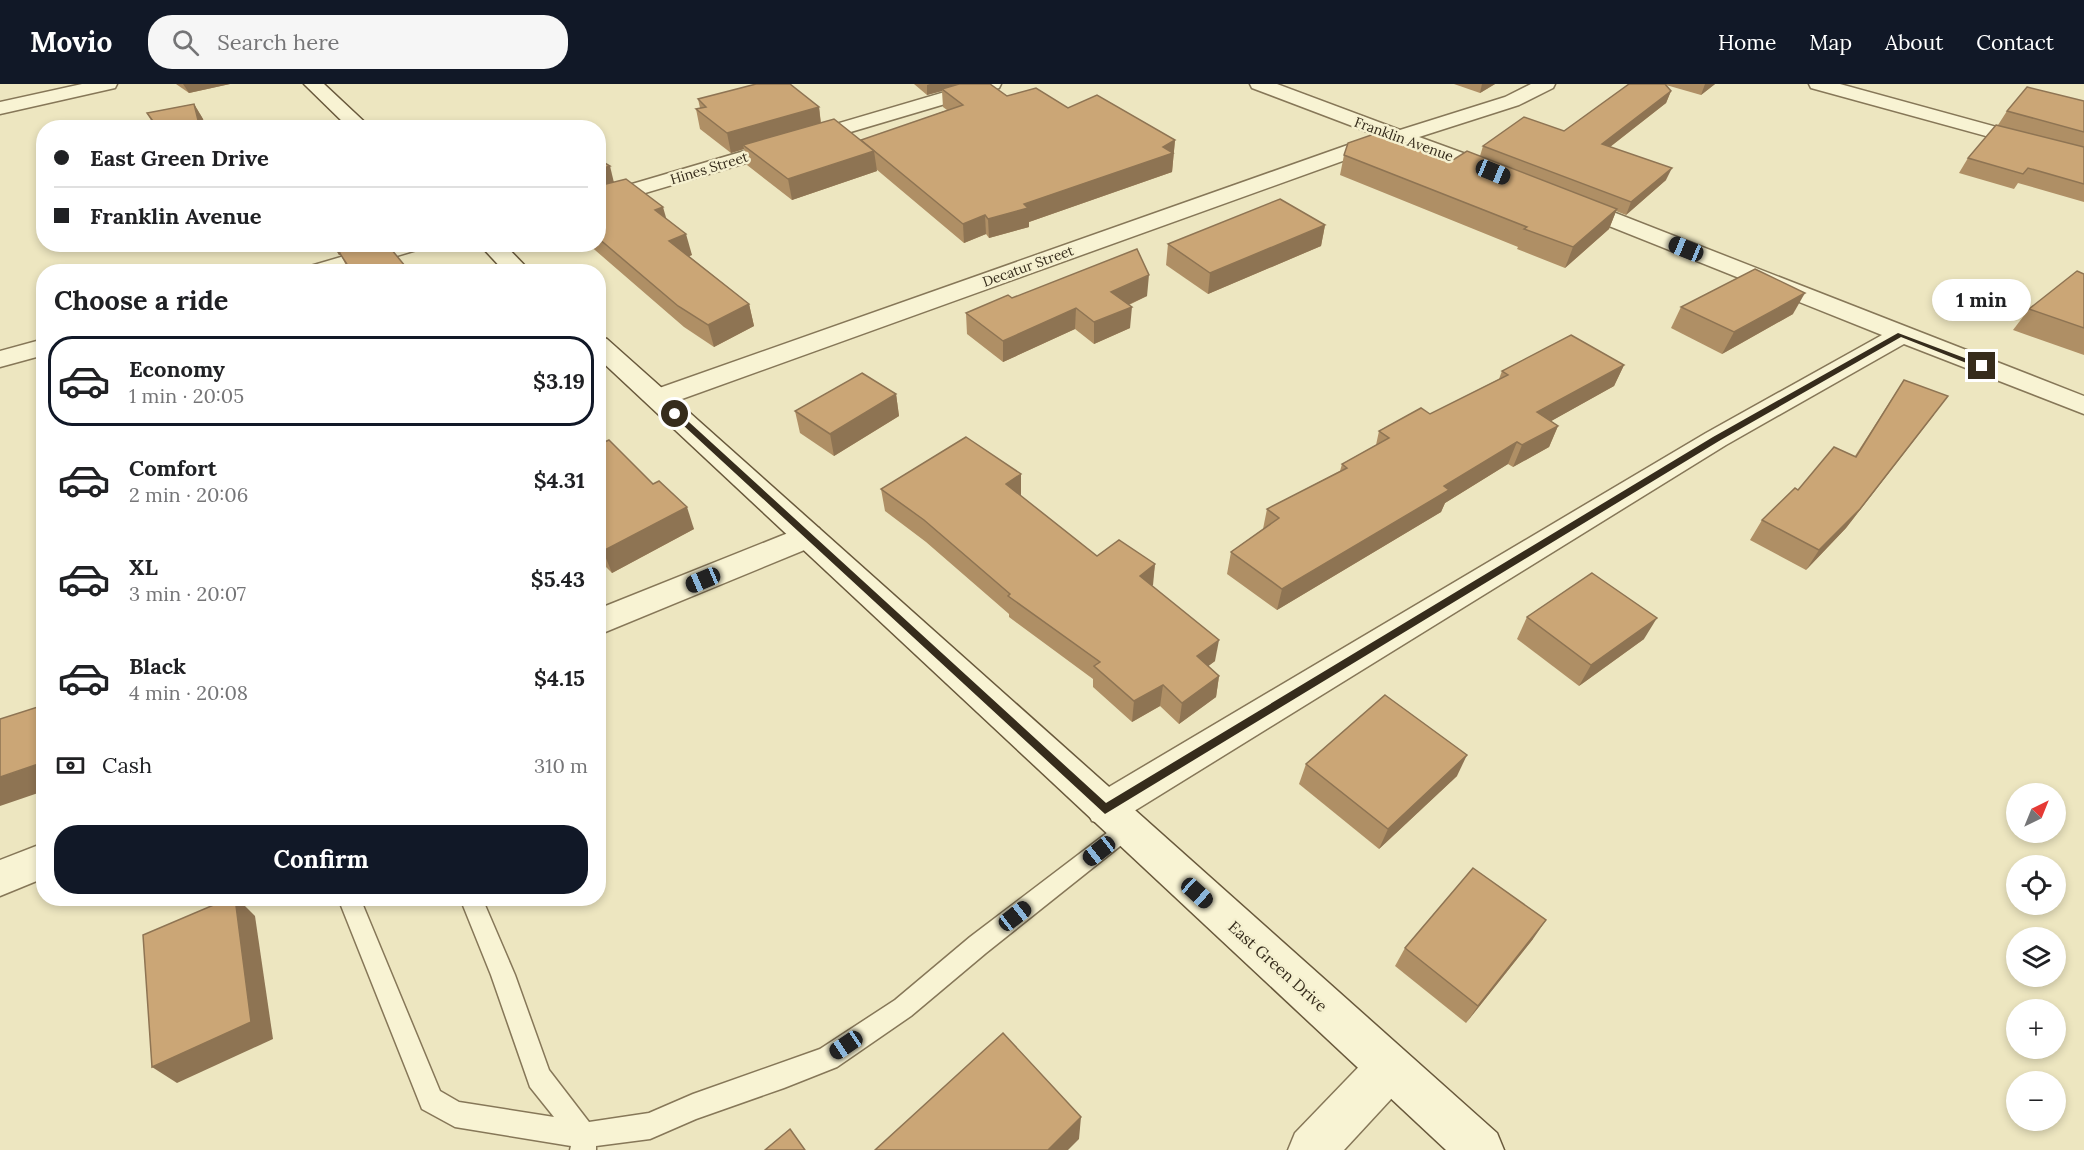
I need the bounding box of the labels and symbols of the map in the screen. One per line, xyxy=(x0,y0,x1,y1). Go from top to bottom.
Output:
street label: Franklin Avenue xyxy=(1352,113,1456,165)
street label: Hines Street xyxy=(668,147,751,188)
car xyxy=(1473,157,1513,187)
car xyxy=(1666,234,1706,264)
street label: Decatur Street xyxy=(980,241,1077,291)
callout: 1 min xyxy=(1932,279,2032,321)
route end xyxy=(1968,352,1995,379)
route start xyxy=(661,400,688,427)
car xyxy=(683,565,723,595)
north arrow xyxy=(2006,783,2066,843)
car xyxy=(1079,833,1119,869)
car xyxy=(1178,874,1216,912)
car xyxy=(995,898,1035,934)
street label: East Green Drive xyxy=(1224,916,1332,1016)
car xyxy=(826,1027,866,1063)

